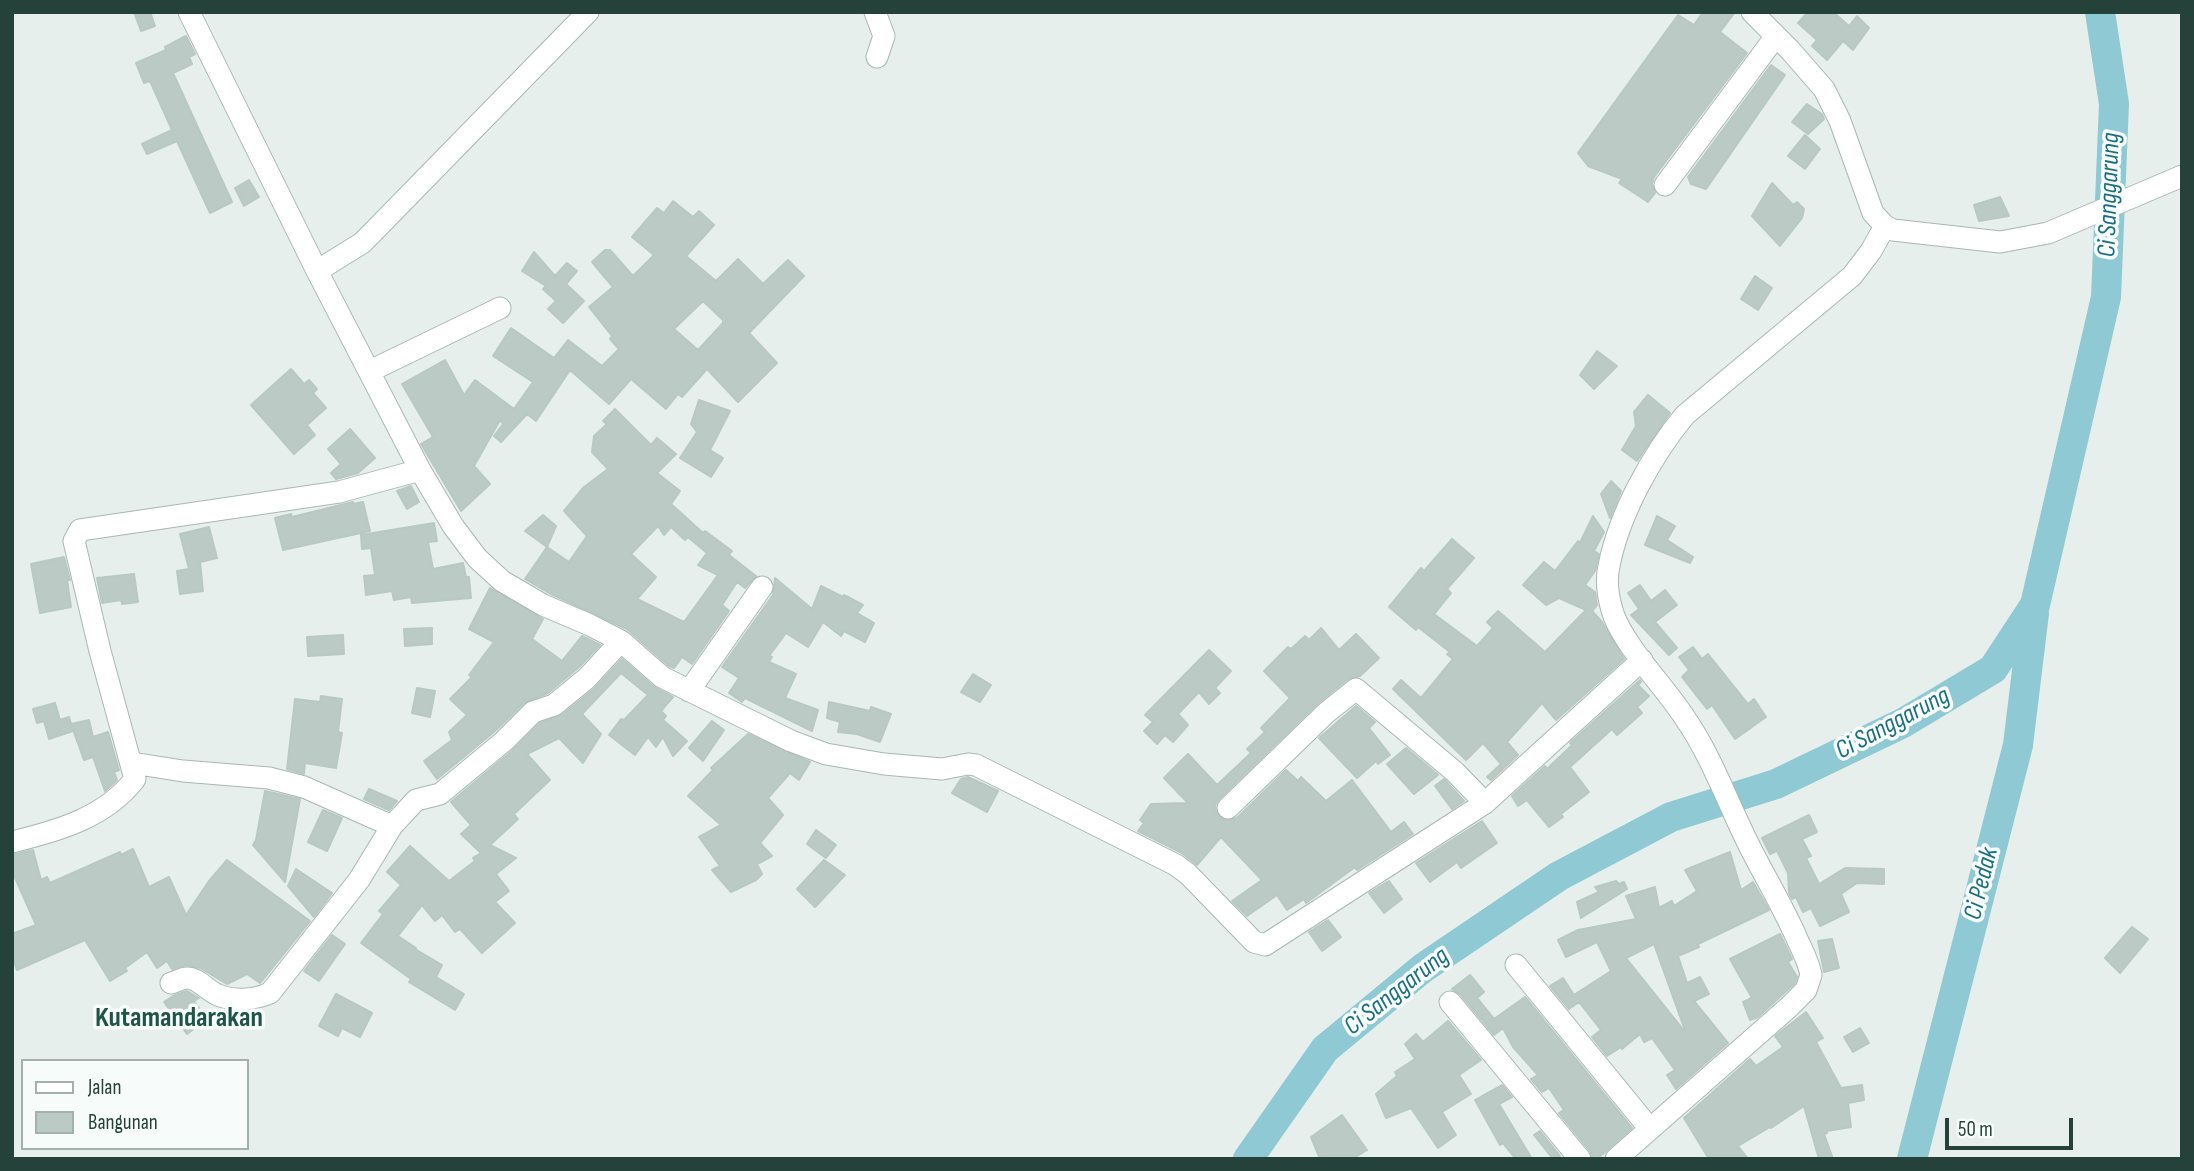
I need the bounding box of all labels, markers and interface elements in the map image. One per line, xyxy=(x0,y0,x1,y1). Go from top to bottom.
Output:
water label: Ci Sanggarung xyxy=(2092,132,2128,258)
water label: Ci Sanggarung xyxy=(1831,681,1955,767)
water label: Ci Pedak xyxy=(1958,845,2006,923)
water label: Ci Sanggarung xyxy=(1338,941,1456,1043)
district label: Kutamandarakan xyxy=(95,1002,263,1036)
legend xyxy=(21,1059,248,1150)
text: Jalan xyxy=(88,1075,121,1100)
scale bar xyxy=(1949,1104,2077,1148)
text: Bangunan xyxy=(88,1110,158,1135)
text: 50 m xyxy=(1958,1117,1993,1142)

